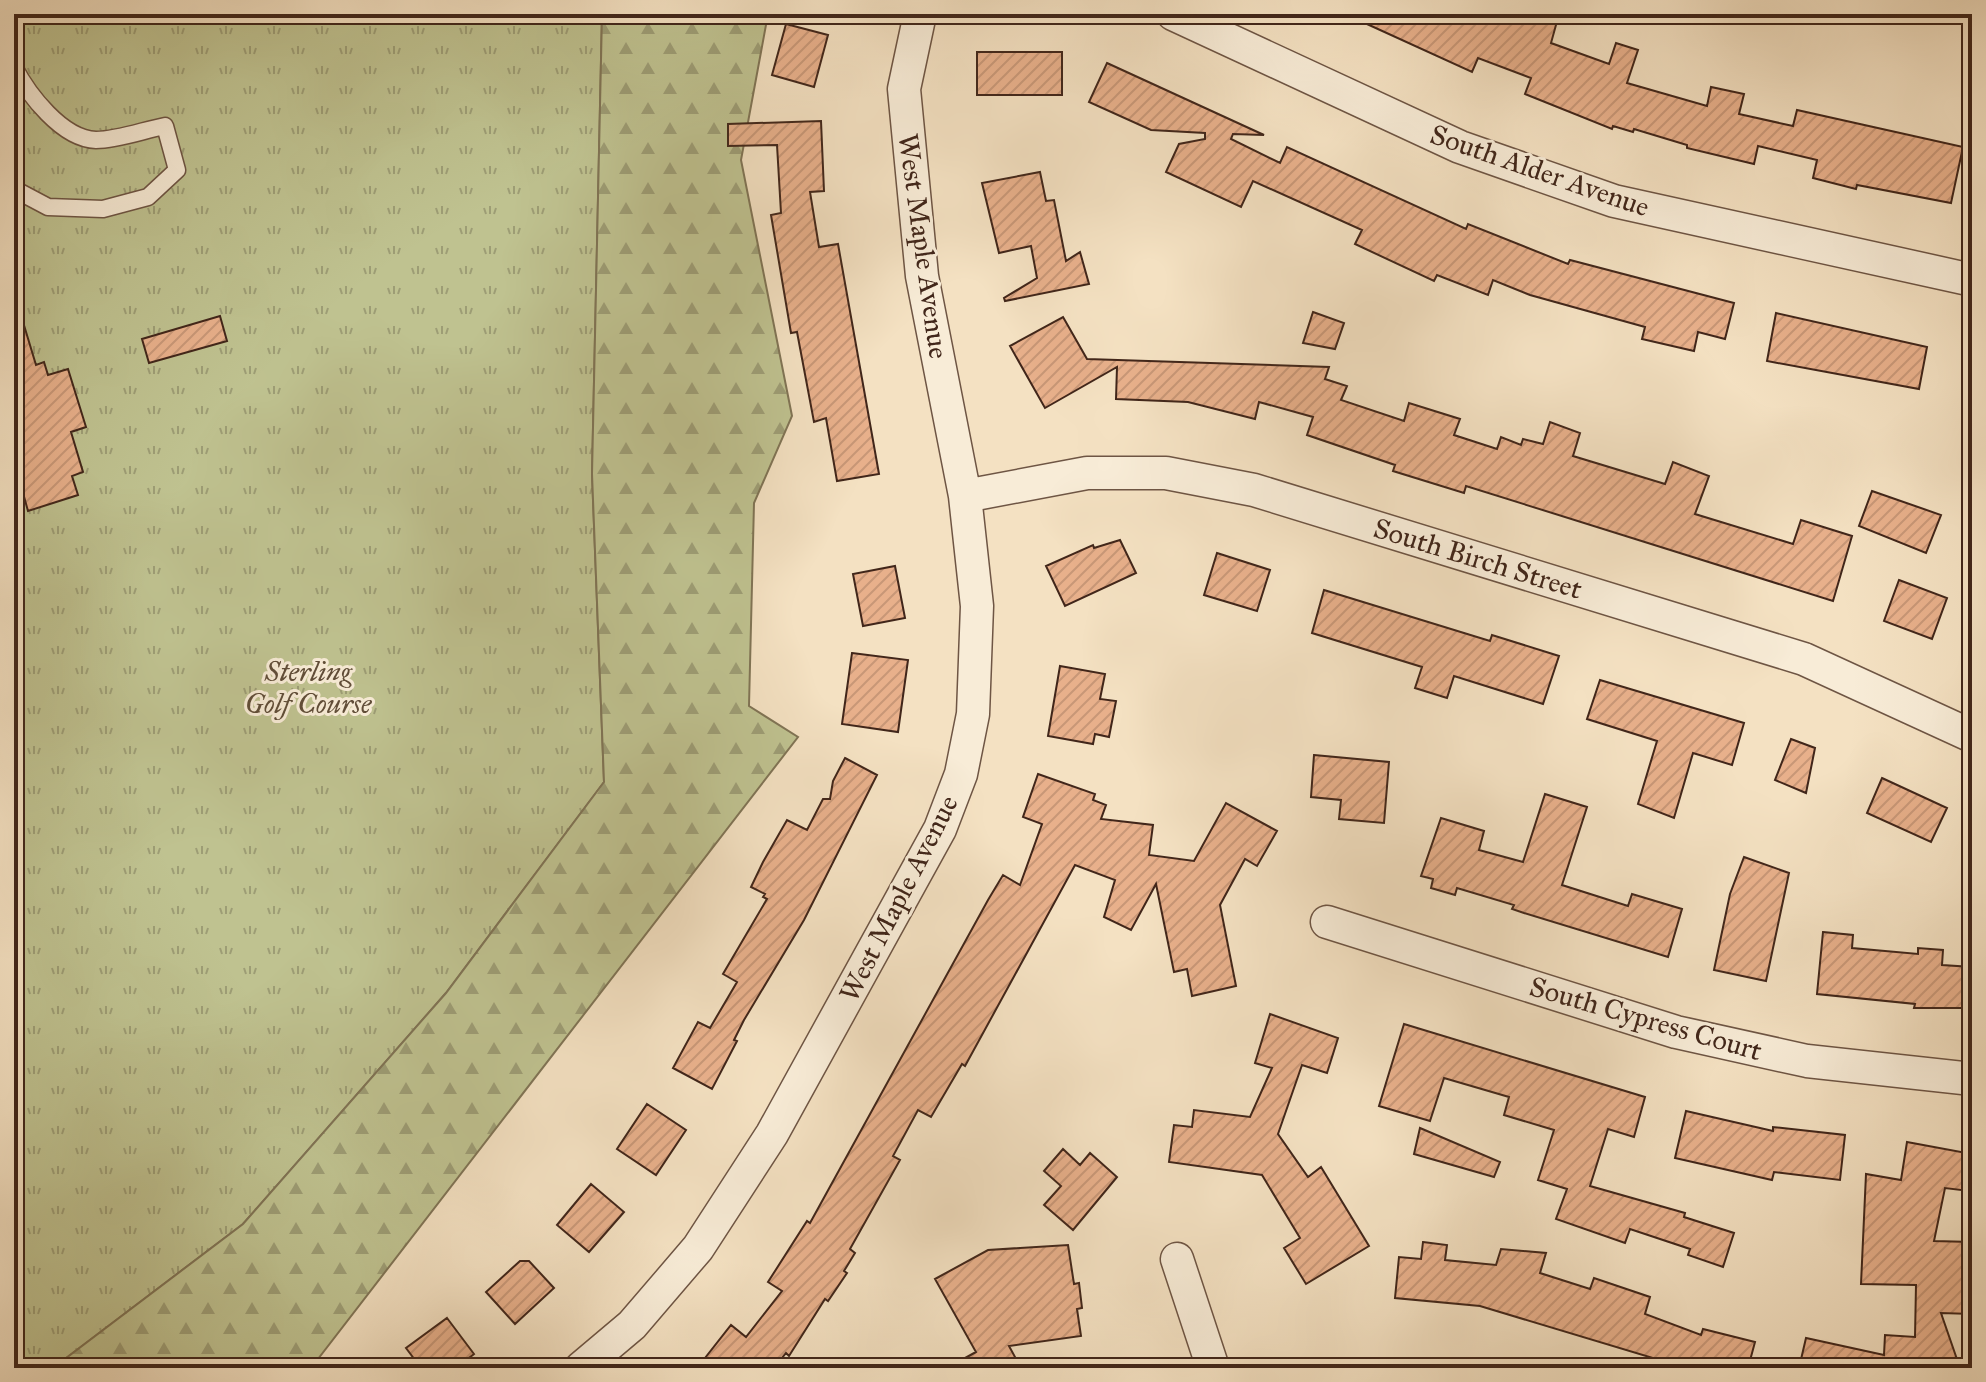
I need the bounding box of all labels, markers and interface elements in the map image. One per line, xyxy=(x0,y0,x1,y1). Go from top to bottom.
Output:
street label: South Alder Avenue xyxy=(1426,117,1654,224)
street label: West Maple Avenue xyxy=(890,131,957,361)
street label: South Birch Street xyxy=(1369,510,1586,607)
park label: Sterling Golf Course xyxy=(245,654,372,721)
street label: West Maple Avenue xyxy=(831,789,966,1007)
street label: South Cypress Court xyxy=(1526,969,1766,1068)

